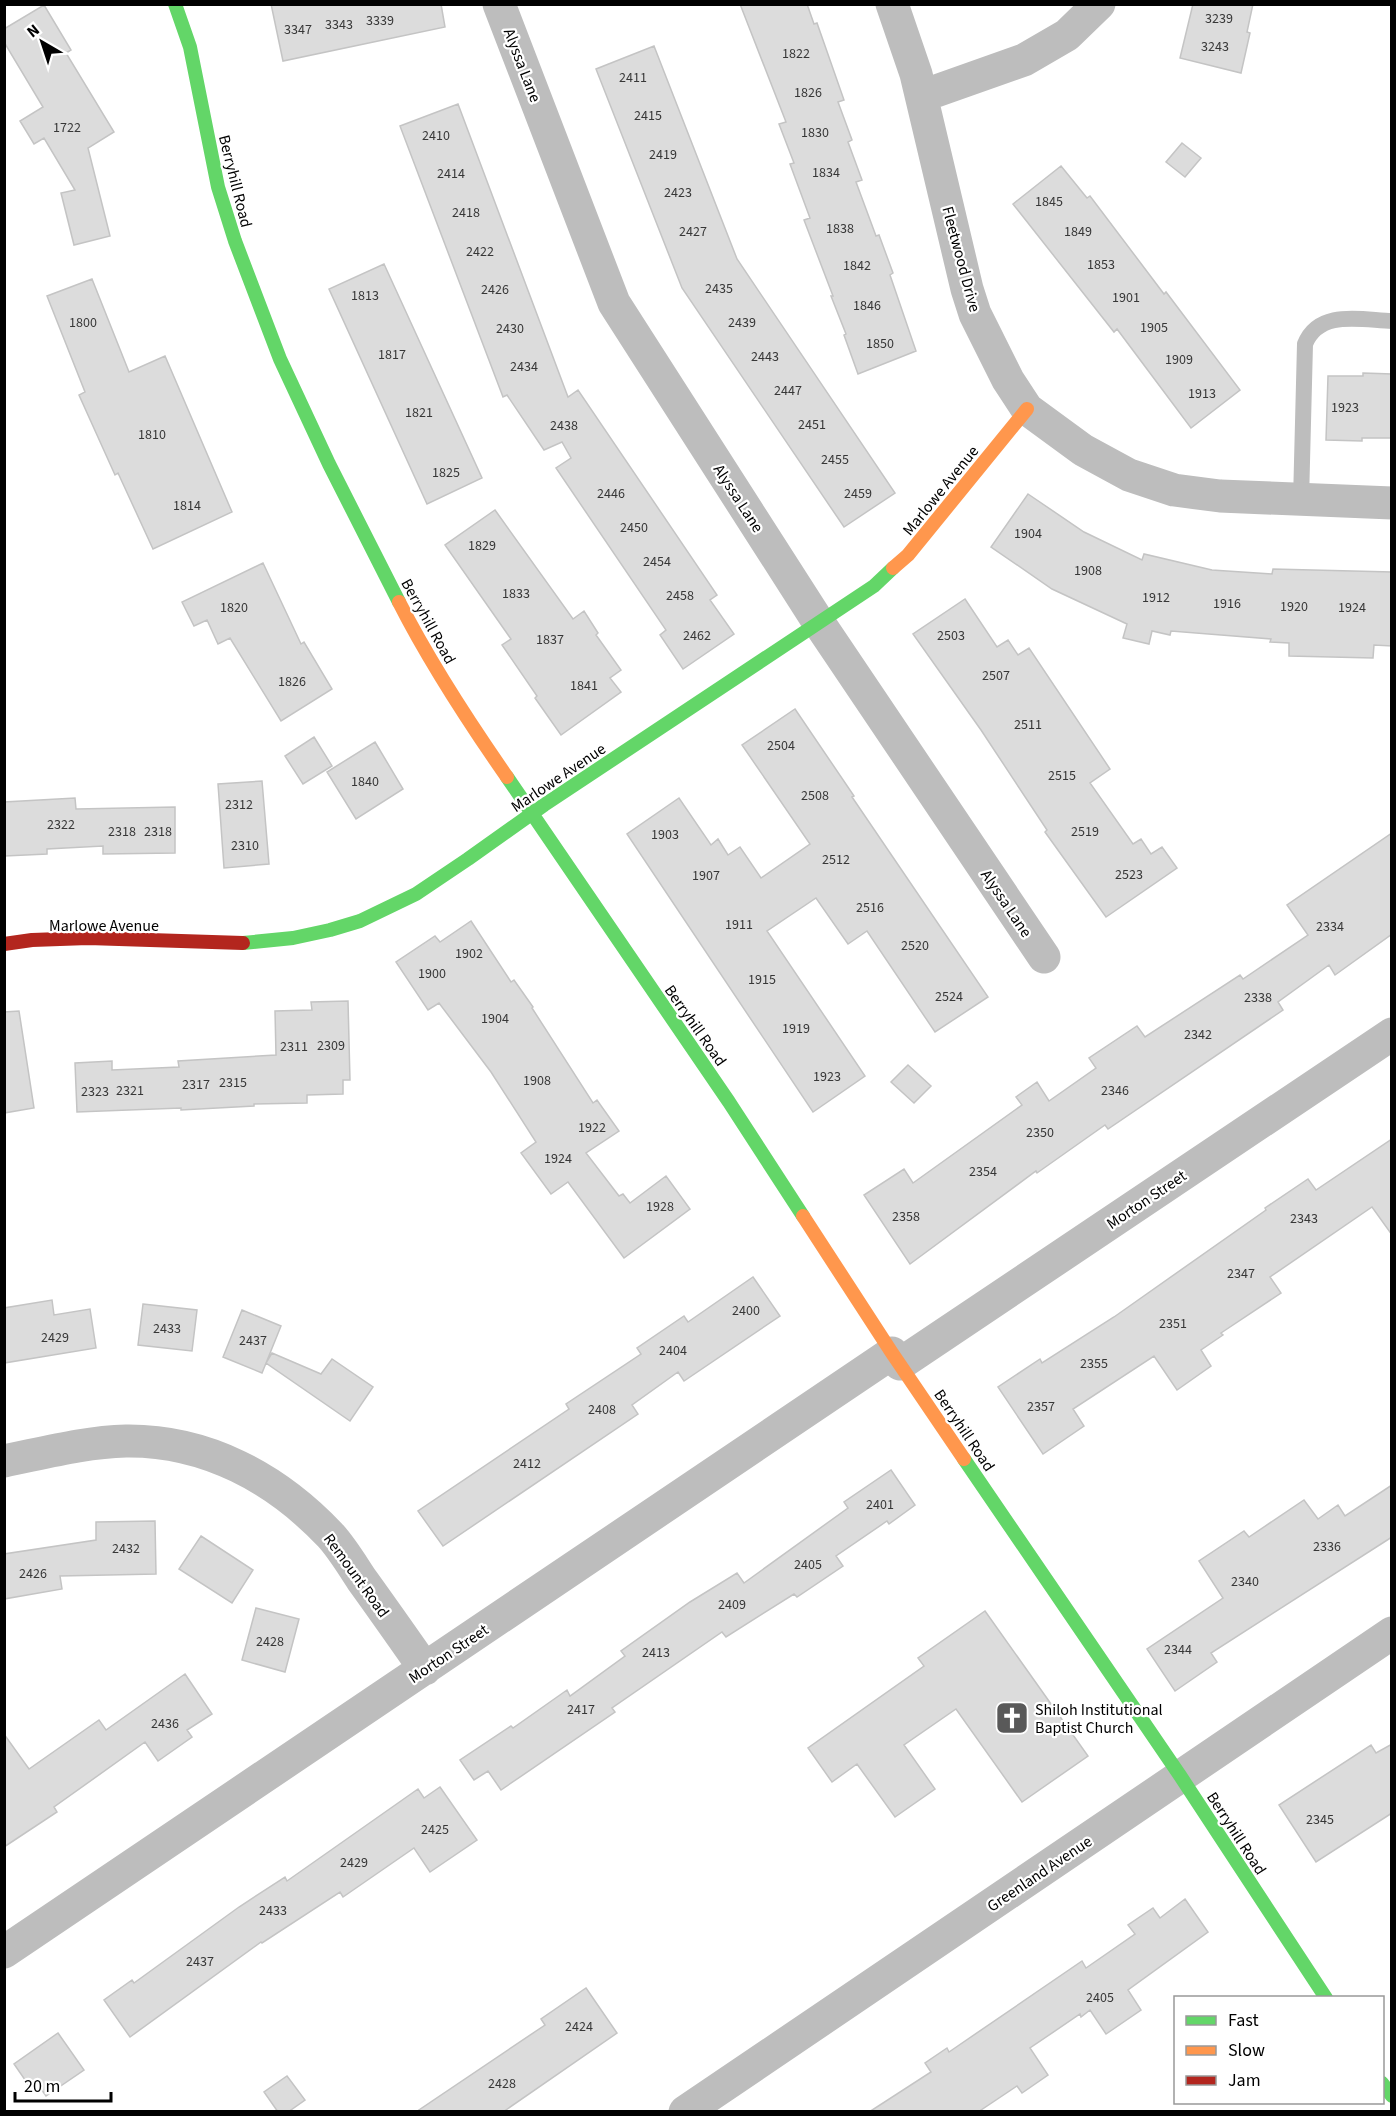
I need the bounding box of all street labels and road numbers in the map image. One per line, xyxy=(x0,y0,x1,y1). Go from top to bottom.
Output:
street label: Alyssa Lane xyxy=(498,25,546,106)
street label: Berryhill Road xyxy=(213,133,257,230)
street label: Fleetwood Drive xyxy=(936,204,986,315)
street label: Marlowe Avenue xyxy=(898,441,984,540)
street label: Alyssa Lane xyxy=(708,460,769,537)
street label: Berryhill Road xyxy=(396,575,461,668)
street label: Marlowe Avenue xyxy=(507,738,610,818)
street label: Alyssa Lane xyxy=(975,865,1037,942)
street label: Marlowe Avenue xyxy=(49,915,159,937)
street label: Berryhill Road xyxy=(659,980,731,1071)
street label: Morton Street xyxy=(1102,1165,1191,1235)
street label: Berryhill Road xyxy=(929,1385,1000,1476)
street label: Remount Road xyxy=(318,1529,394,1622)
street label: Morton Street xyxy=(404,1619,493,1689)
street label: Berryhill Road xyxy=(1201,1788,1271,1879)
street label: Greenland Avenue xyxy=(983,1831,1096,1917)

